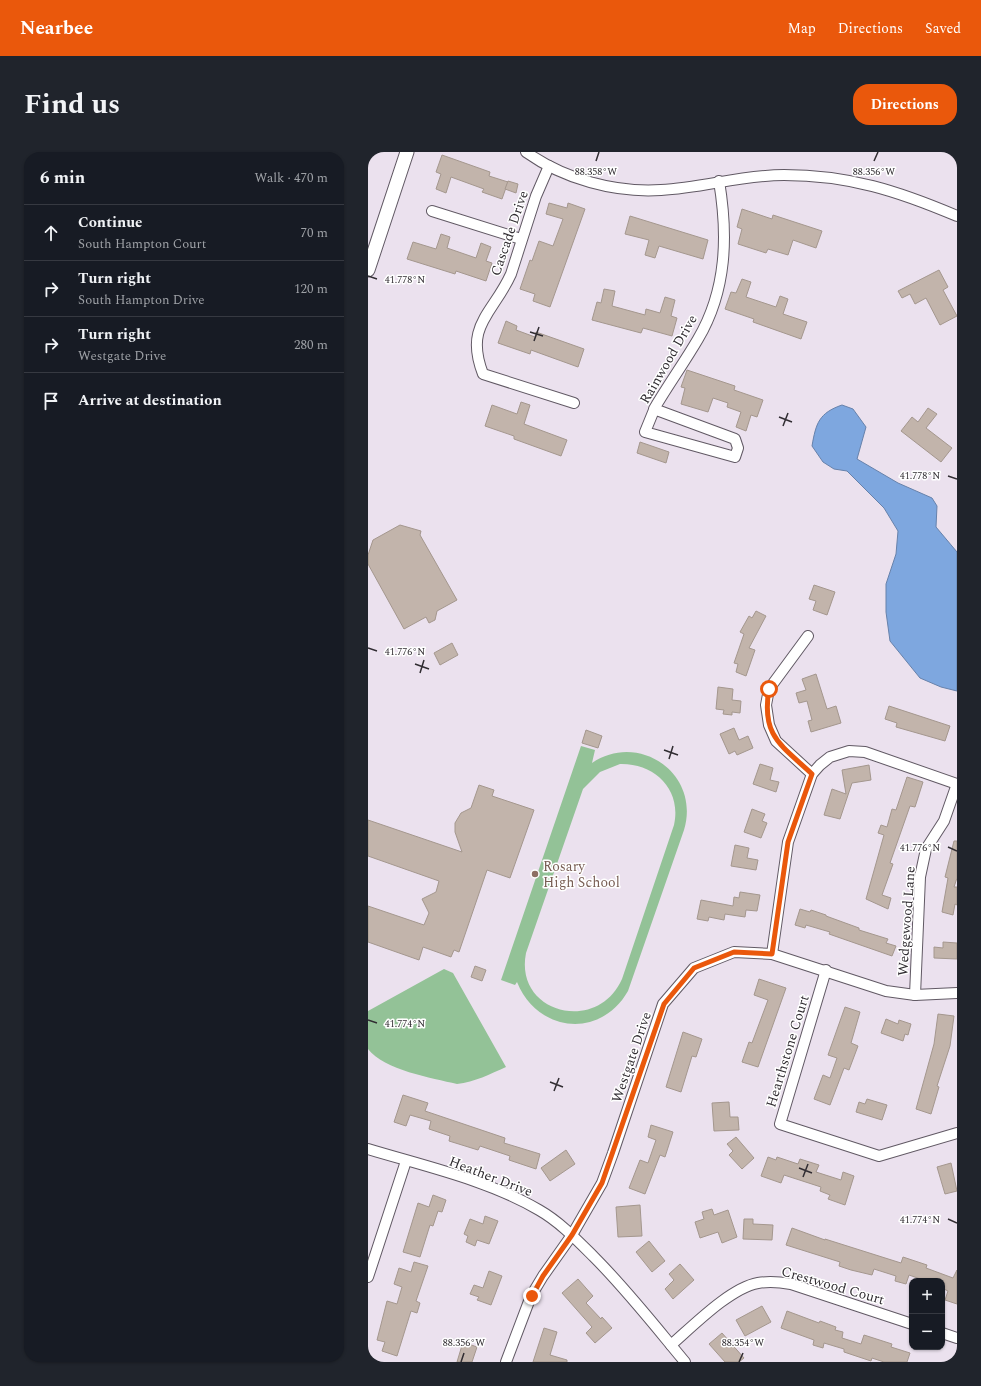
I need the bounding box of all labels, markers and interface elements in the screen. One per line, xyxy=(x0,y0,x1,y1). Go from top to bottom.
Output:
text: Nearbee xyxy=(20,14,93,43)
text: Map xyxy=(788,18,816,39)
text: Directions xyxy=(838,18,903,39)
text: Saved xyxy=(925,18,961,39)
text: Find us xyxy=(24,83,120,126)
button: Directions xyxy=(853,84,957,125)
text: 88.358°W xyxy=(575,164,617,180)
text: 88.356°W xyxy=(853,164,895,180)
text: 6 min xyxy=(40,165,85,191)
text: Walk · 470 m xyxy=(254,168,328,188)
street label: Cascade Drive xyxy=(485,187,534,279)
text: Continue xyxy=(78,211,143,234)
icon: ahead xyxy=(40,222,62,244)
text: 70 m xyxy=(301,223,328,243)
text: South Hampton Court xyxy=(78,234,206,254)
text: Turn right xyxy=(78,267,151,290)
text: 41.778°N xyxy=(385,272,425,288)
icon: right xyxy=(40,278,62,300)
text: 120 m xyxy=(294,279,328,299)
text: South Hampton Drive xyxy=(78,290,205,310)
street label: Rainwood Drive xyxy=(634,310,703,408)
text: Turn right xyxy=(78,323,151,346)
icon: right xyxy=(40,334,62,356)
text: 280 m xyxy=(294,335,328,355)
text: Westgate Drive xyxy=(78,346,166,366)
text: Arrive at destination xyxy=(78,389,222,412)
icon: arrive xyxy=(40,390,62,412)
text: 41.778°N xyxy=(900,468,940,484)
text: 41.776°N xyxy=(385,644,425,660)
route start xyxy=(760,680,778,698)
text: 41.776°N xyxy=(900,840,940,856)
place label: Rosary High School xyxy=(543,856,620,893)
street label: Wedgewood Lane xyxy=(892,865,921,977)
marker: Rosary High School xyxy=(530,869,540,879)
street label: Hearthstone Court xyxy=(760,992,815,1110)
street label: Westgate Drive xyxy=(606,1009,657,1105)
text: 41.774°N xyxy=(385,1016,425,1032)
street label: Heather Drive xyxy=(446,1151,536,1202)
text: 41.774°N xyxy=(900,1212,940,1228)
street label: Crestwood Court xyxy=(779,1261,887,1310)
map controls xyxy=(909,1278,945,1350)
button: + xyxy=(909,1278,945,1314)
route end xyxy=(523,1287,541,1305)
button: − xyxy=(909,1314,945,1350)
text: 88.356°W xyxy=(443,1335,485,1351)
text: 88.354°W xyxy=(722,1335,764,1351)

